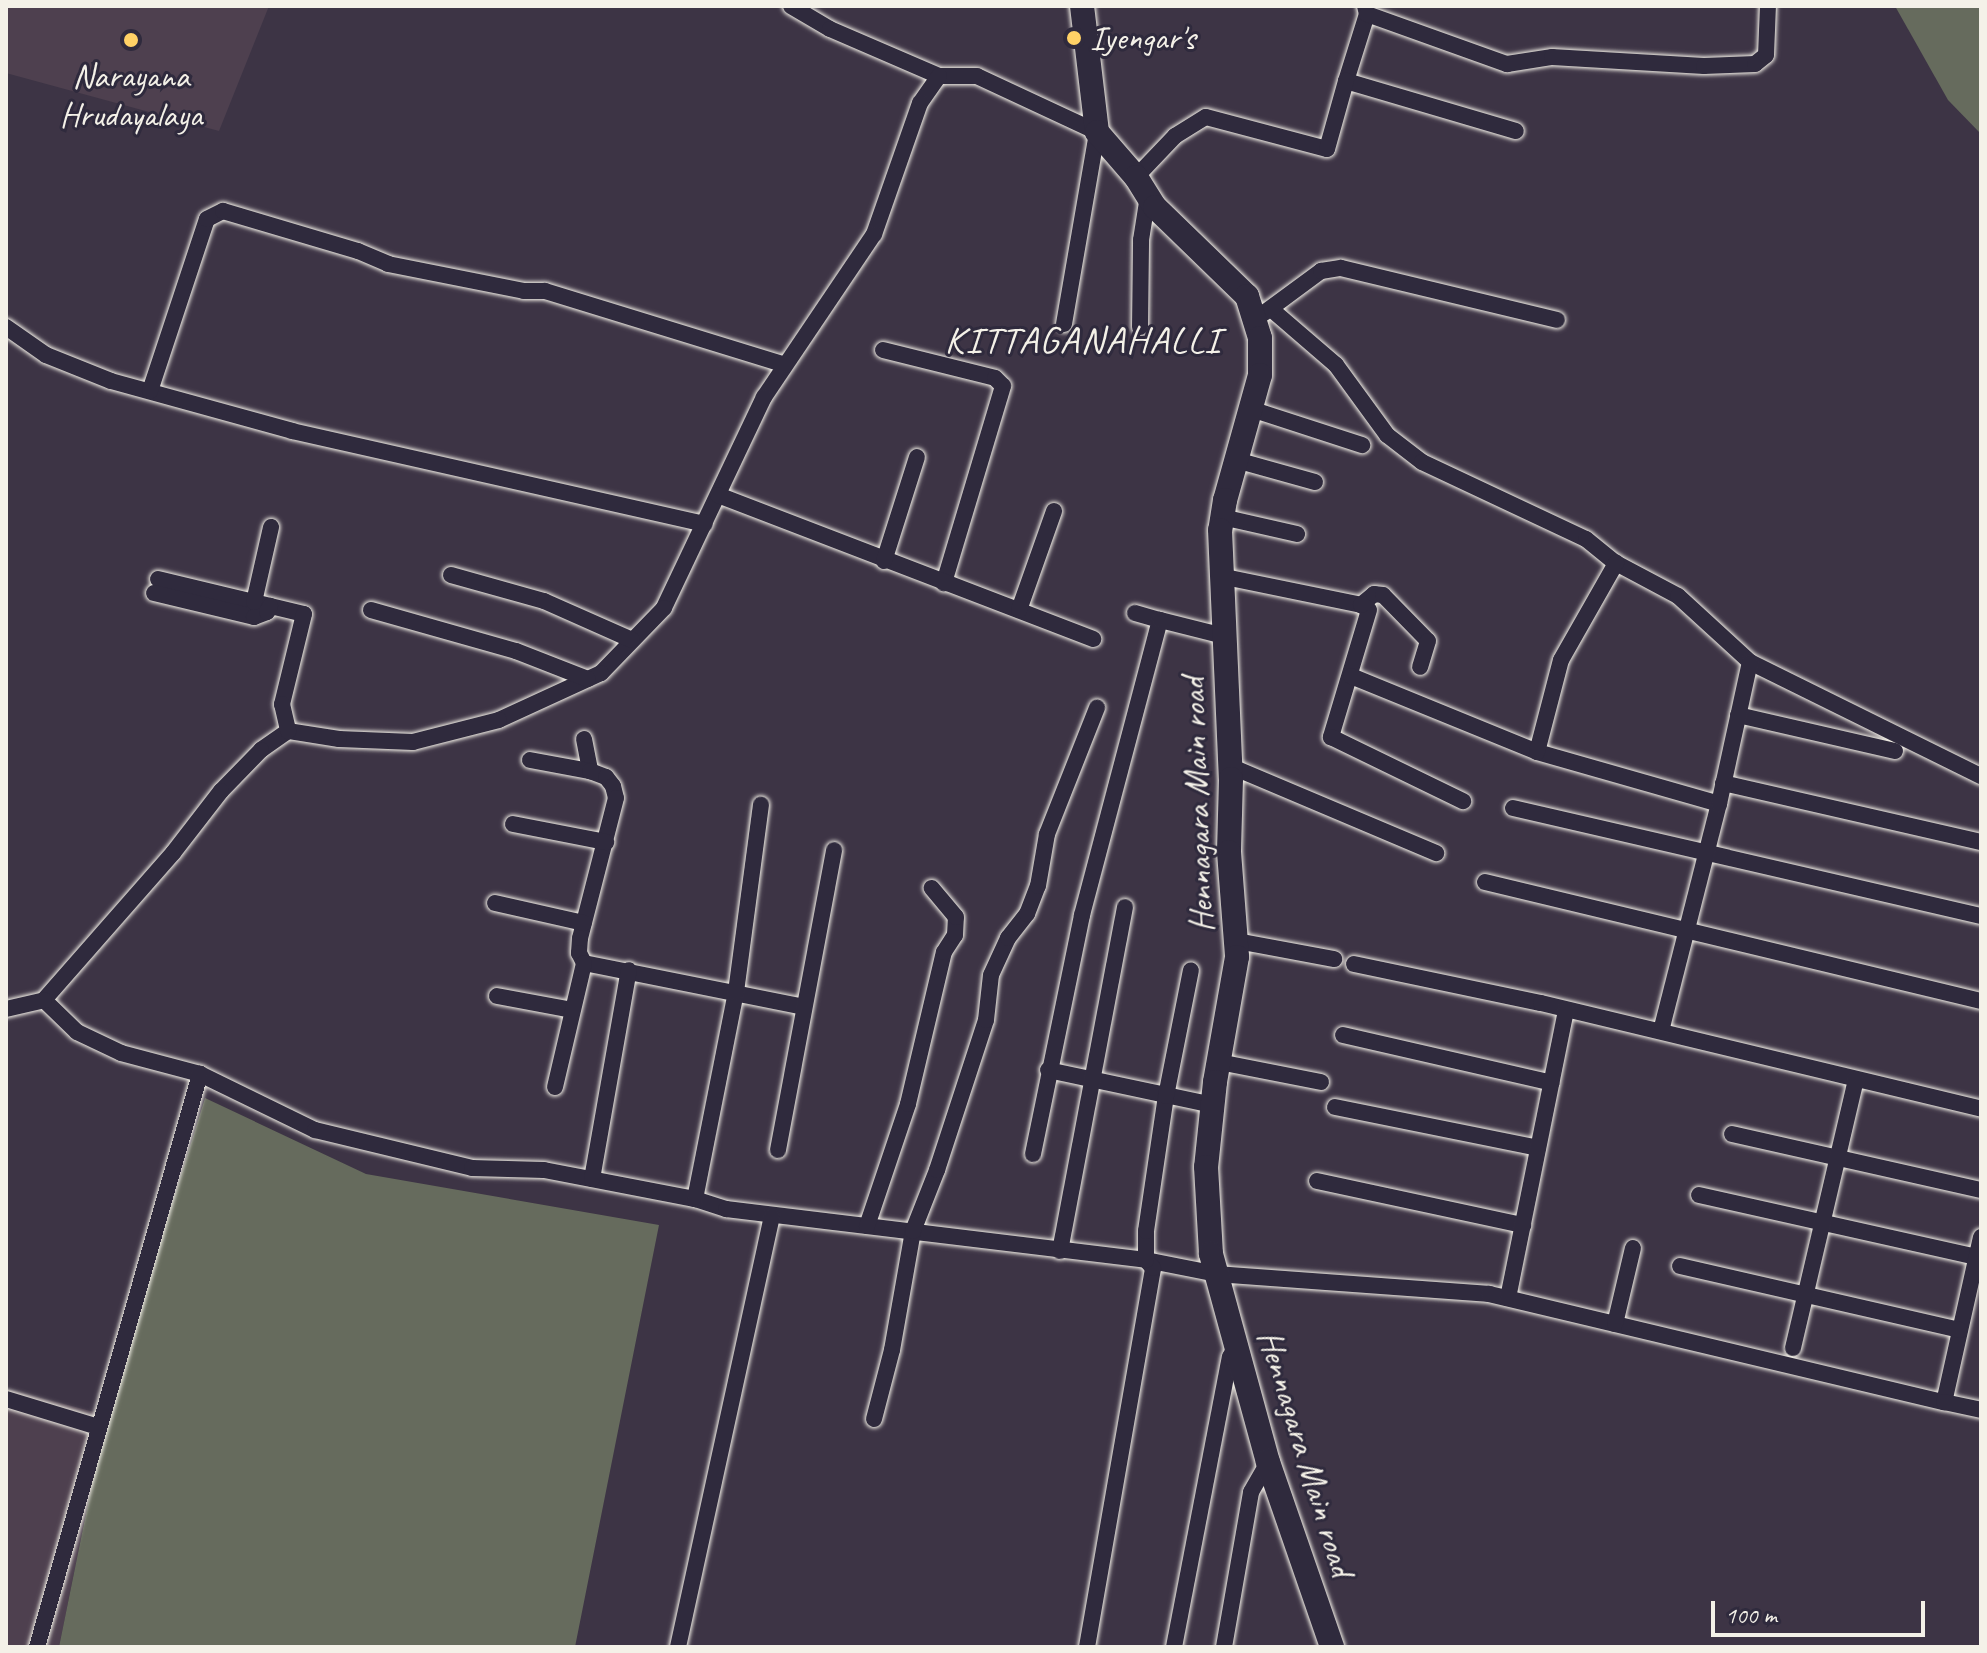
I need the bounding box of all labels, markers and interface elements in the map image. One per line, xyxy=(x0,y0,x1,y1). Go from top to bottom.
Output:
place label: Iyengar's xyxy=(1090,18,1195,58)
marker: Narayana Hrudayalaya xyxy=(120,29,142,51)
marker: Iyengar's xyxy=(1065,29,1083,47)
place label: Narayana Hrudayalaya xyxy=(60,55,202,134)
district label: KITTAGANAHALLI xyxy=(945,317,1221,363)
street label: Hennagara Main road xyxy=(1172,676,1222,934)
street label: Hennagara Main road xyxy=(1249,1325,1363,1581)
scale bar xyxy=(1715,1585,1929,1635)
text: 100 m xyxy=(1725,1600,1777,1630)

